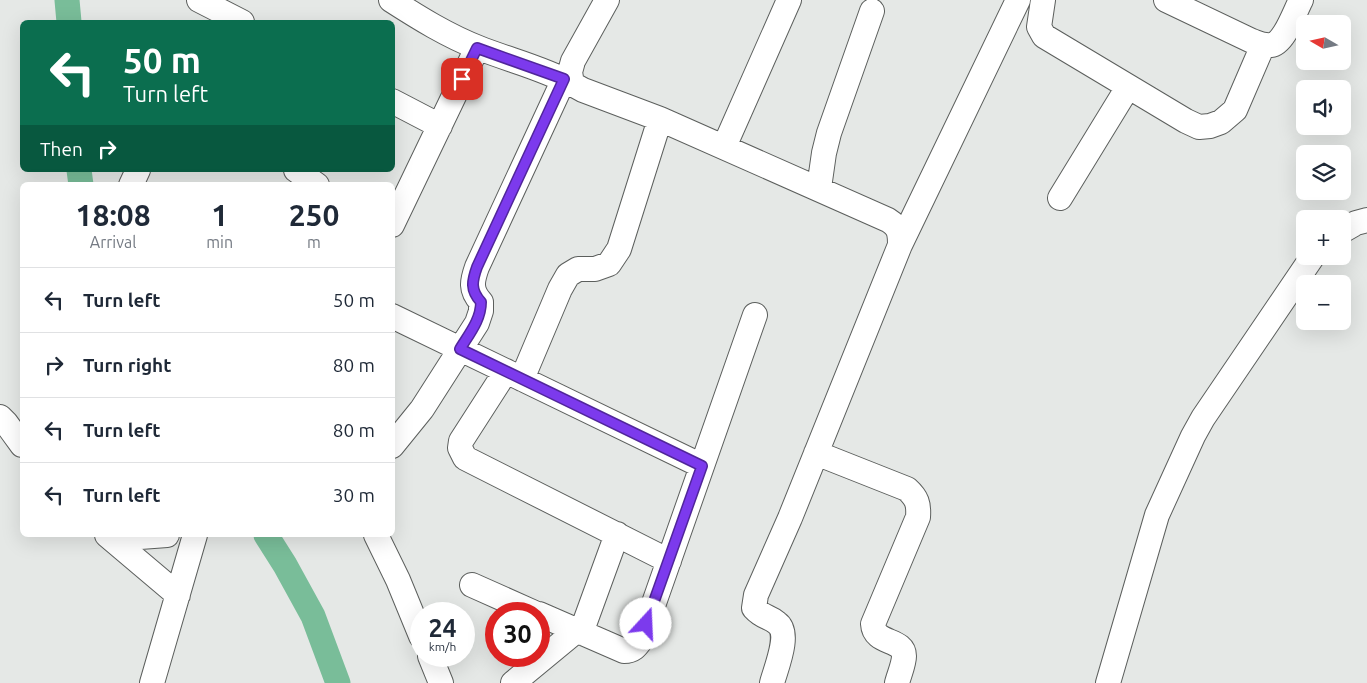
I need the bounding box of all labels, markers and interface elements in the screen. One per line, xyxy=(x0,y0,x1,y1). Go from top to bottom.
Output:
north arrow xyxy=(1296,15,1351,70)
map controls xyxy=(1296,15,1351,330)
icon: left xyxy=(40,40,105,105)
text: 50 m xyxy=(123,40,201,80)
pin xyxy=(441,58,483,100)
icon: arrive xyxy=(448,65,476,93)
button: sound xyxy=(1296,80,1351,135)
text: Turn left xyxy=(123,81,208,106)
icon: right xyxy=(93,135,121,163)
text: Then xyxy=(40,138,83,160)
button: layers xyxy=(1296,145,1351,200)
text: 18:08 xyxy=(76,198,151,232)
text: 1 xyxy=(211,198,228,232)
text: 250 xyxy=(289,198,339,232)
button: + xyxy=(1296,210,1351,265)
text: Arrival xyxy=(90,233,136,251)
text: min xyxy=(206,233,233,251)
text: m xyxy=(307,233,321,251)
button: − xyxy=(1296,275,1351,330)
icon: left xyxy=(40,286,68,314)
text: Turn left xyxy=(83,289,161,311)
text: 50 m xyxy=(333,289,375,311)
icon: right xyxy=(40,351,68,379)
text: Turn right xyxy=(83,354,171,376)
text: 80 m xyxy=(333,354,375,376)
icon: left xyxy=(40,416,68,444)
text: Turn left xyxy=(83,419,161,441)
text: 80 m xyxy=(333,419,375,441)
icon: left xyxy=(40,481,68,509)
text: Turn left xyxy=(83,484,161,506)
text: 30 m xyxy=(333,484,375,506)
position arrow xyxy=(619,597,671,649)
speed limit sign: 30 xyxy=(485,602,550,667)
text: 24 xyxy=(428,614,457,642)
text: km/h xyxy=(429,640,456,653)

